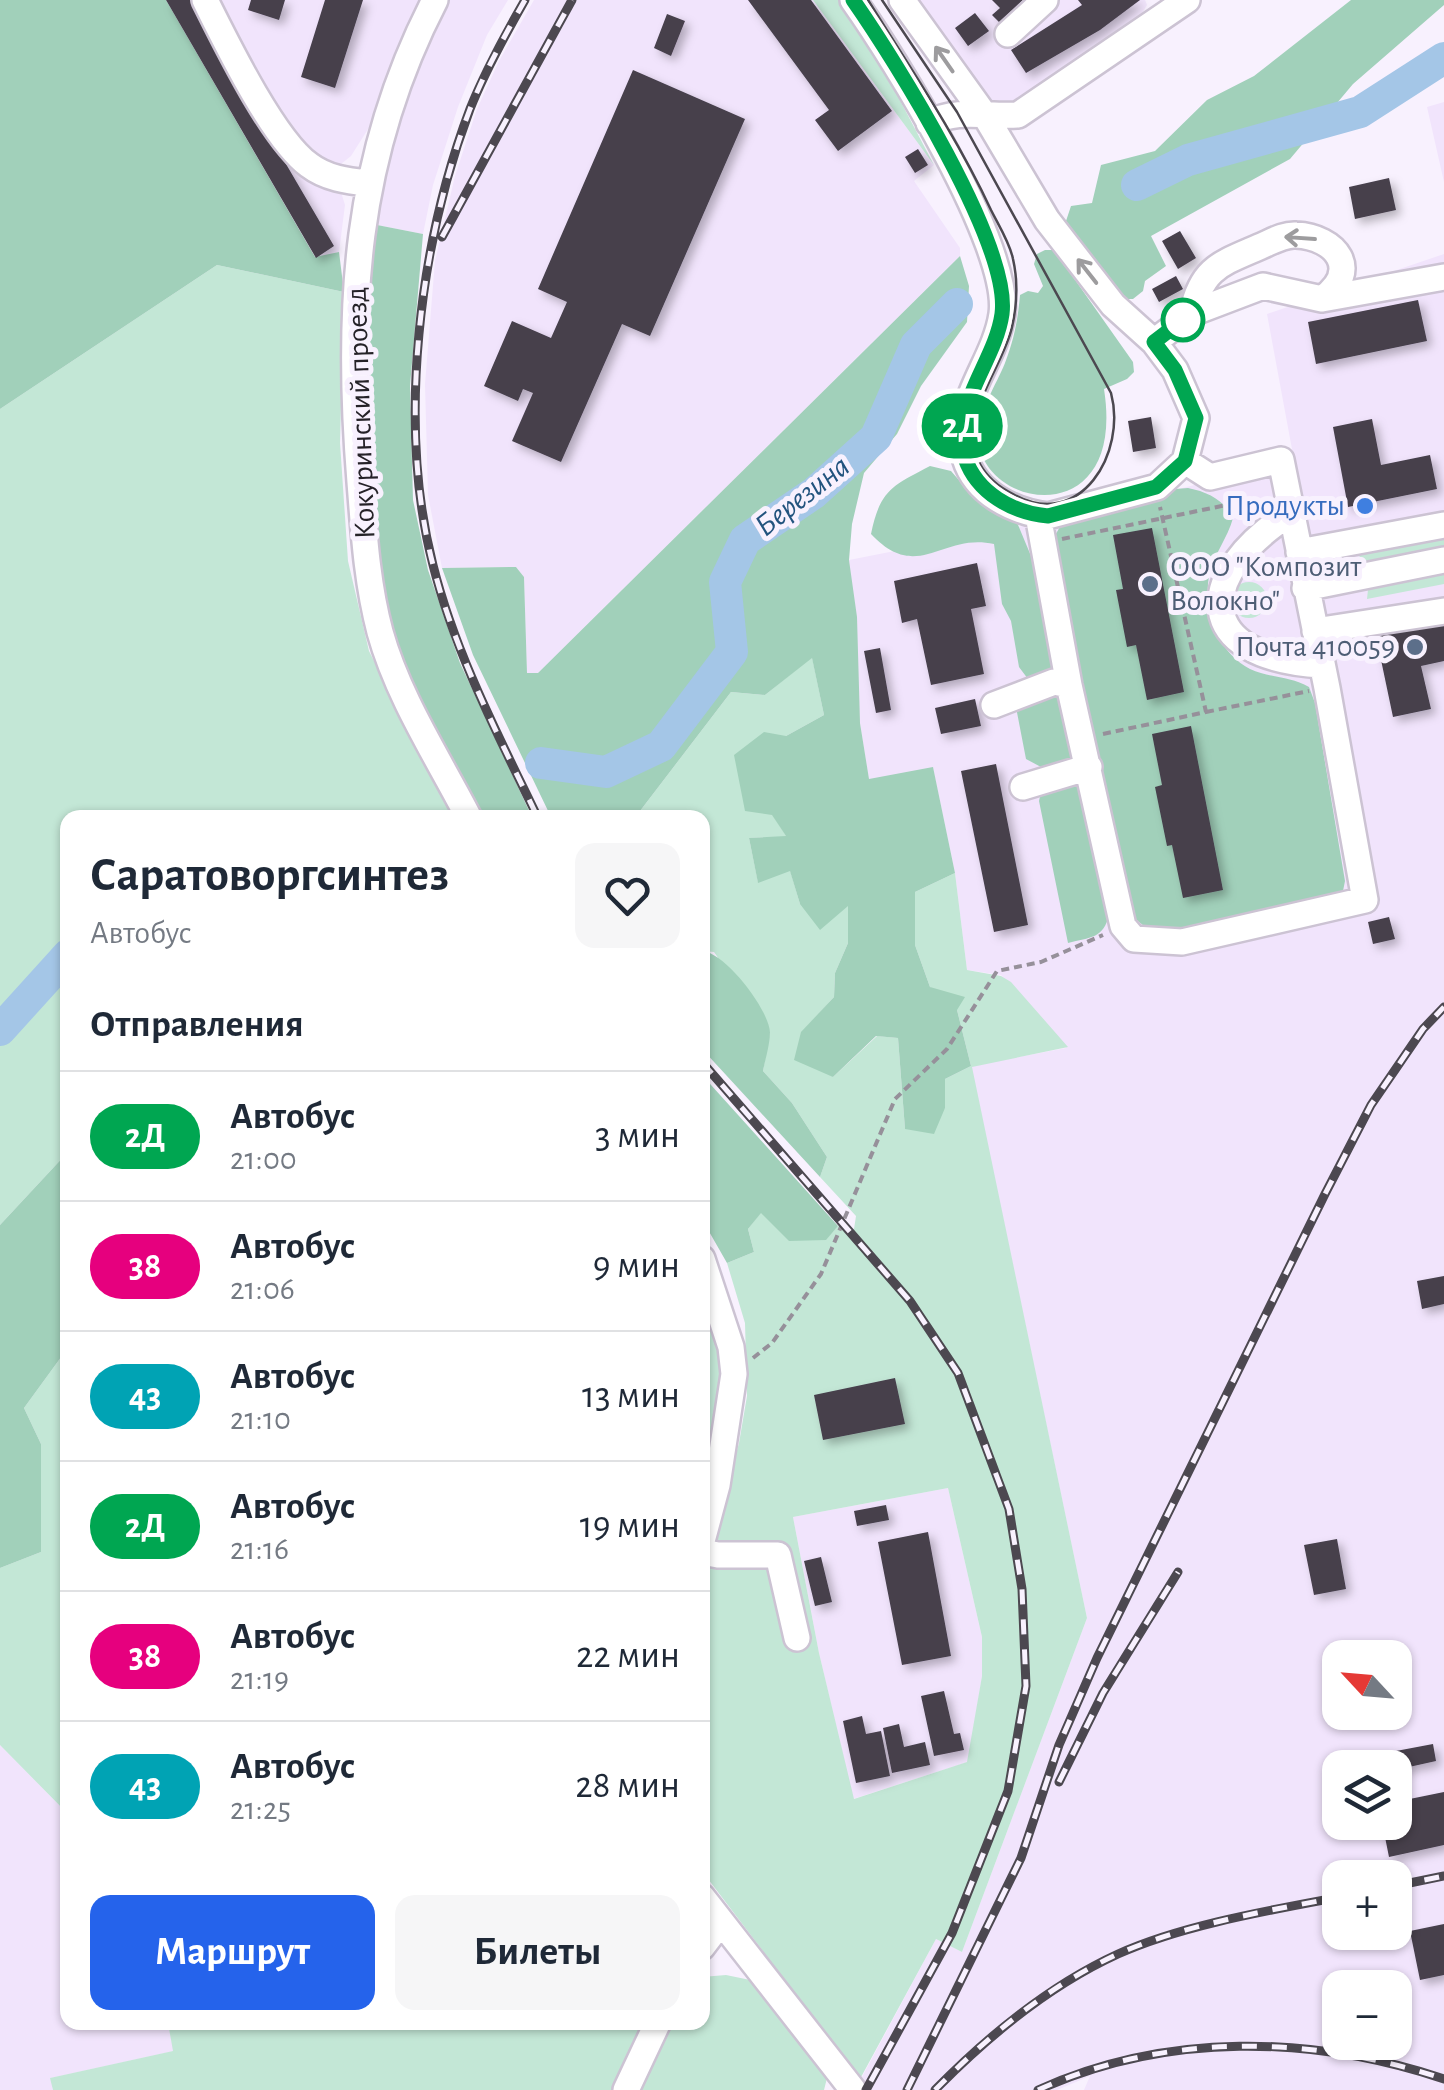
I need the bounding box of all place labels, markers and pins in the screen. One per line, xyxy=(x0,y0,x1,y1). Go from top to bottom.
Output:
unlabelled marker xyxy=(1162,299,1204,341)
place label: Продукты xyxy=(1225,491,1345,521)
marker: Продукты xyxy=(1354,495,1376,517)
place label: ООО "Композит Волокно" xyxy=(1170,552,1361,616)
marker: ООО "Композит Волокно" xyxy=(1139,573,1161,595)
place label: Почта 410059 xyxy=(1235,632,1395,662)
marker: Почта 410059 xyxy=(1404,636,1426,658)

